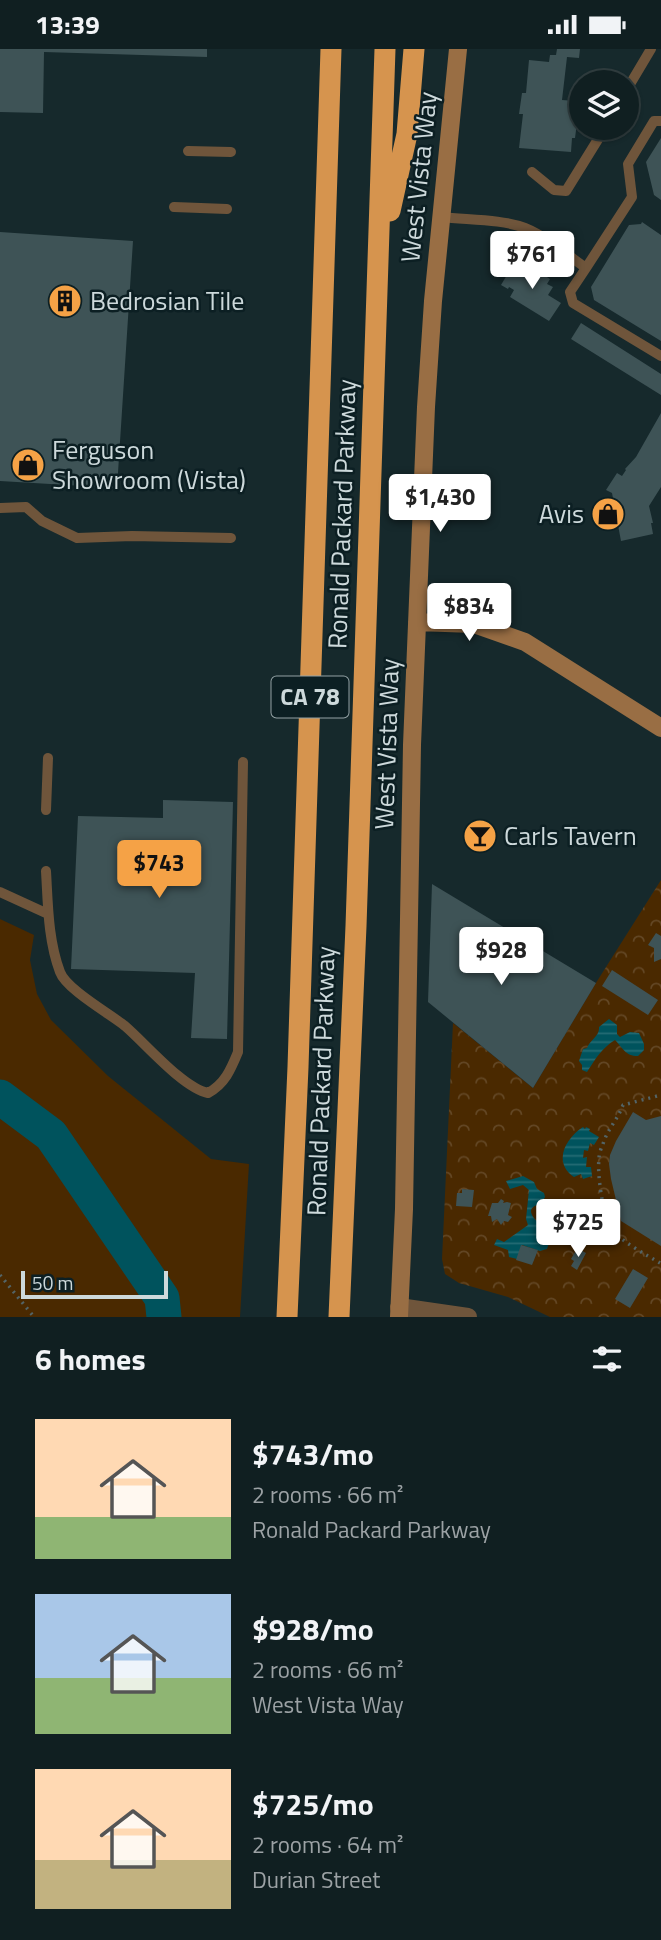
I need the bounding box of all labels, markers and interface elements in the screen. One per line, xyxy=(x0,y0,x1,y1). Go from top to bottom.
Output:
text: 13:39 xyxy=(35,5,100,44)
map controls xyxy=(569,70,639,140)
button: layers xyxy=(569,70,639,140)
street label: West Vista Way xyxy=(390,90,447,264)
pin: $761 xyxy=(491,231,573,291)
text: $761 xyxy=(506,236,558,271)
place label: Bedrosian Tile xyxy=(90,281,244,320)
building icon: Bedrosian Tile xyxy=(46,282,84,320)
street label: Ronald Packard Parkway xyxy=(317,378,366,650)
place label: Ferguson Showroom (Vista) xyxy=(52,430,246,499)
shop icon: Ferguson Showroom (Vista) xyxy=(9,446,47,484)
pin: $1,430 xyxy=(383,475,497,534)
text: $1,430 xyxy=(405,479,475,514)
place label: Avis xyxy=(539,494,584,533)
shop icon: Avis xyxy=(589,495,627,533)
pin: $834 xyxy=(428,583,510,643)
text: $834 xyxy=(443,588,495,623)
street label: West Vista Way xyxy=(364,658,409,830)
road number: CA 78 xyxy=(272,677,348,717)
place label: Carls Tavern xyxy=(504,816,637,855)
bar icon: Carls Tavern xyxy=(461,817,499,855)
pin: $743 xyxy=(118,841,200,900)
text: $743 xyxy=(133,845,185,880)
pin: $928 xyxy=(460,927,542,987)
text: $928 xyxy=(475,932,527,967)
street label: Ronald Packard Parkway xyxy=(296,945,345,1217)
pin: $725 xyxy=(537,1199,619,1259)
text: $725 xyxy=(552,1204,604,1239)
scale bar xyxy=(21,1268,168,1300)
text: 50 m xyxy=(32,1268,73,1297)
text: 6 homes xyxy=(35,1336,146,1382)
icon: filters xyxy=(588,1340,626,1378)
text: $743/mo xyxy=(252,1431,374,1477)
icon: home xyxy=(91,1447,175,1531)
text: 2 rooms · 66 m² xyxy=(252,1477,403,1512)
text: Ronald Packard Parkway xyxy=(252,1512,491,1547)
text: $928/mo xyxy=(252,1606,374,1652)
icon: home xyxy=(91,1622,175,1706)
text: 2 rooms · 66 m² xyxy=(252,1652,403,1687)
text: West Vista Way xyxy=(252,1687,404,1722)
text: $725/mo xyxy=(252,1781,374,1827)
icon: home xyxy=(91,1797,175,1881)
text: 2 rooms · 64 m² xyxy=(252,1827,403,1862)
text: Durian Street xyxy=(252,1862,380,1897)

